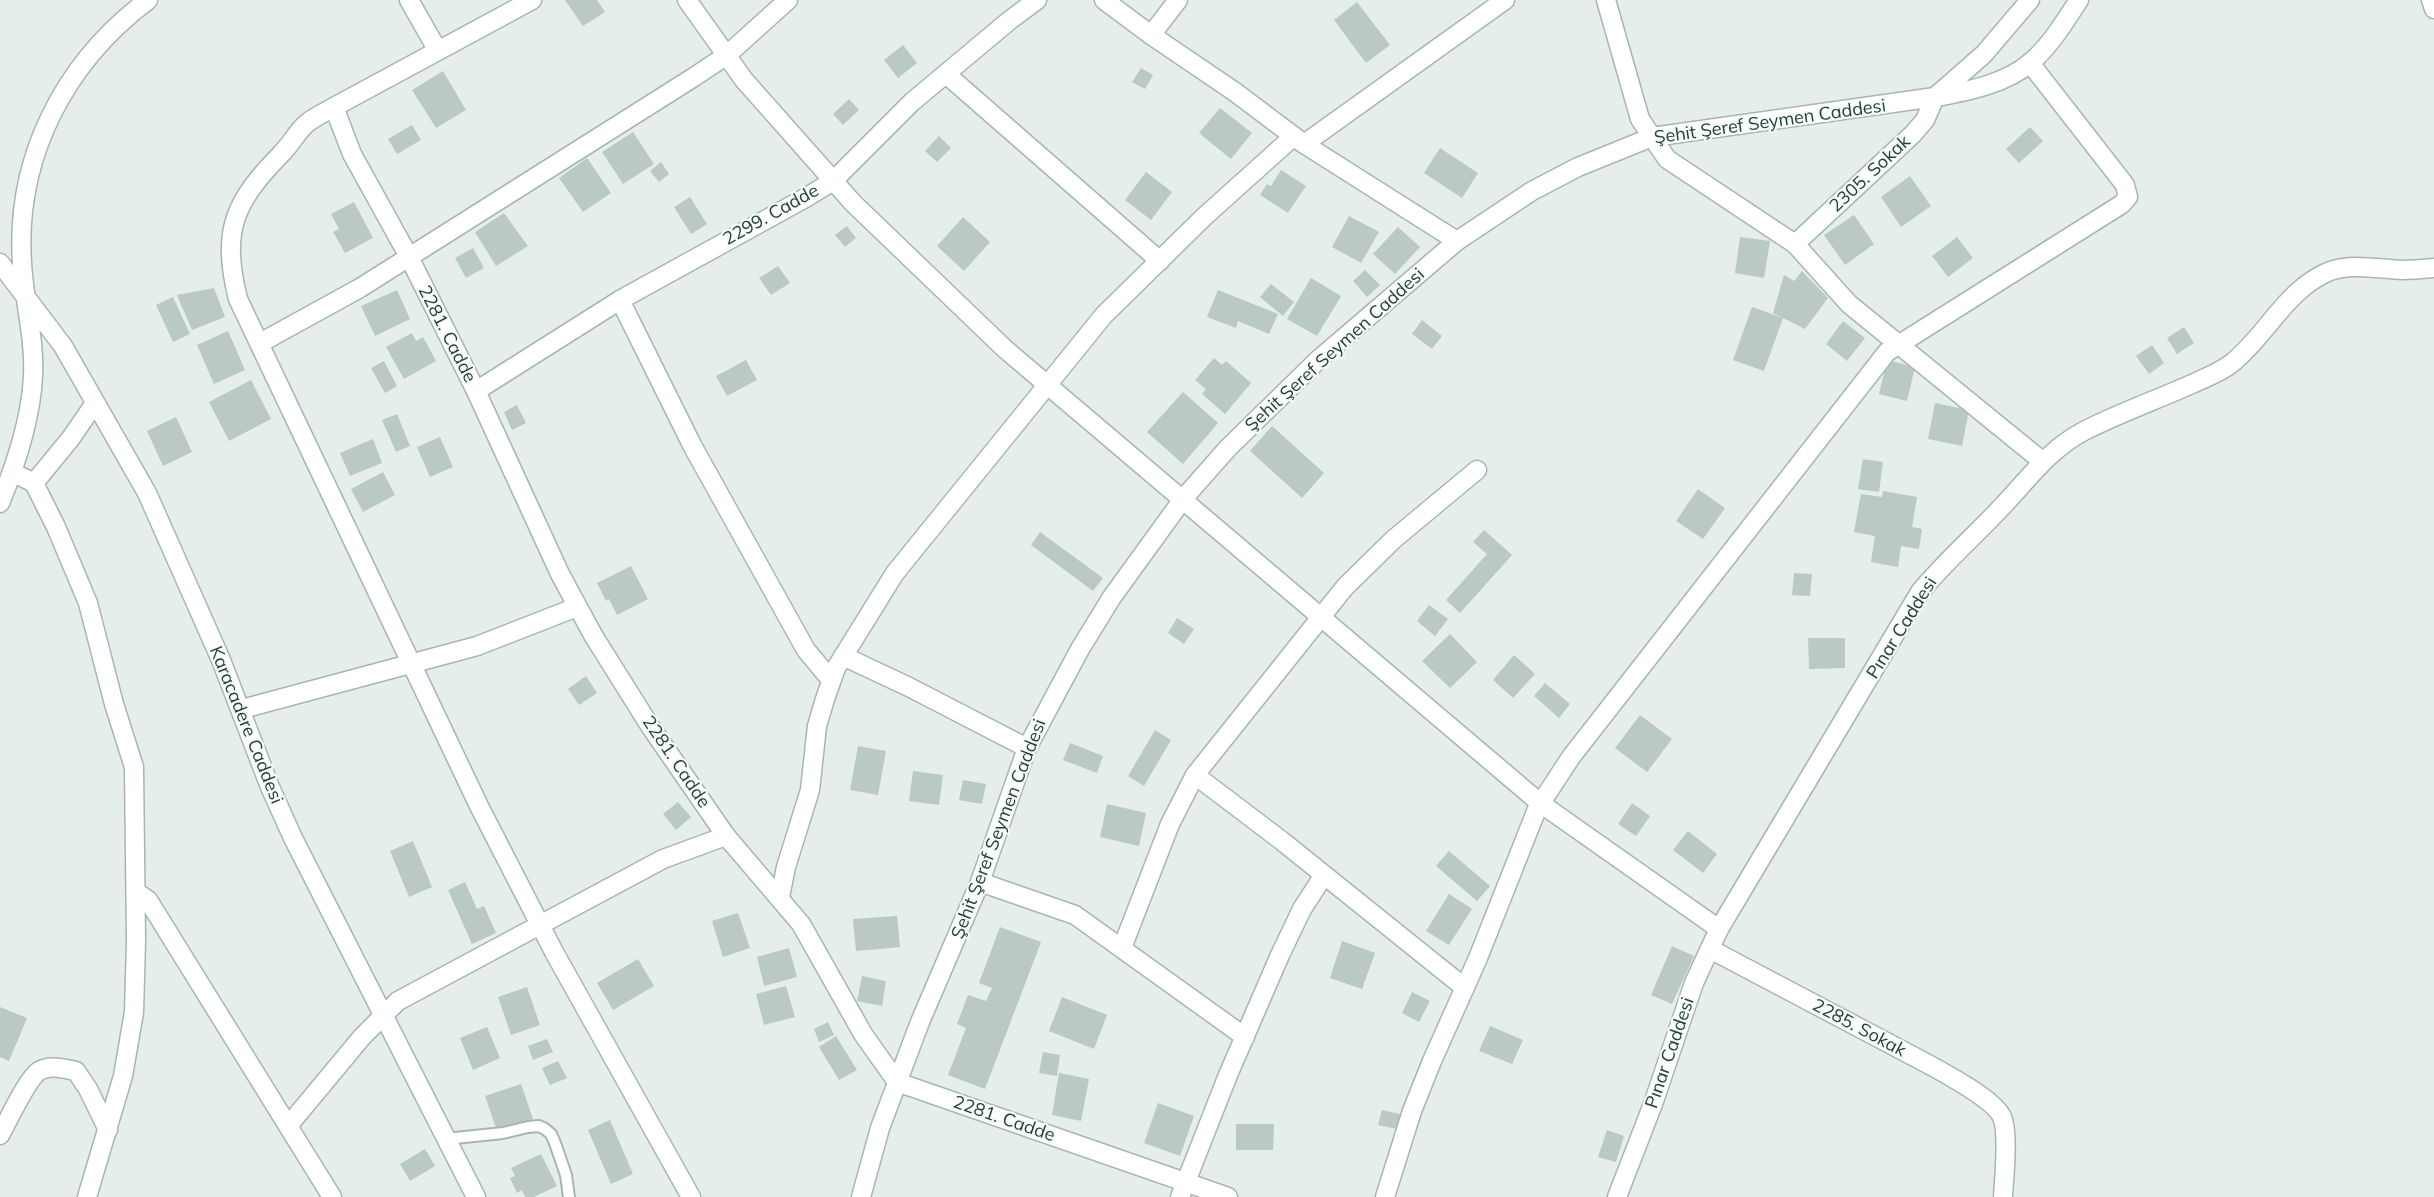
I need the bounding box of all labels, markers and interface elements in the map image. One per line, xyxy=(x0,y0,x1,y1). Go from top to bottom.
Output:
street label: Şehit Şeref Seymen Caddesi xyxy=(1653,95,1887,149)
street label: 2305. Sokak xyxy=(1825,131,1915,217)
street label: 2299. Cadde xyxy=(719,180,823,250)
street label: Şehit Şeref Seymen Caddesi xyxy=(1241,264,1429,436)
street label: 2281. Cadde xyxy=(413,282,481,386)
street label: Pınar Caddesi xyxy=(1862,573,1942,683)
street label: Karacadere Caddesi xyxy=(205,643,287,807)
street label: 2281. Cadde xyxy=(637,712,715,812)
street label: Şehit Şeref Seymen Caddesi xyxy=(947,716,1051,942)
street label: 2285. Sokak xyxy=(1809,994,1909,1062)
street label: Pınar Caddesi xyxy=(1641,995,1699,1111)
street label: 2281. Cadde xyxy=(950,1091,1058,1147)

